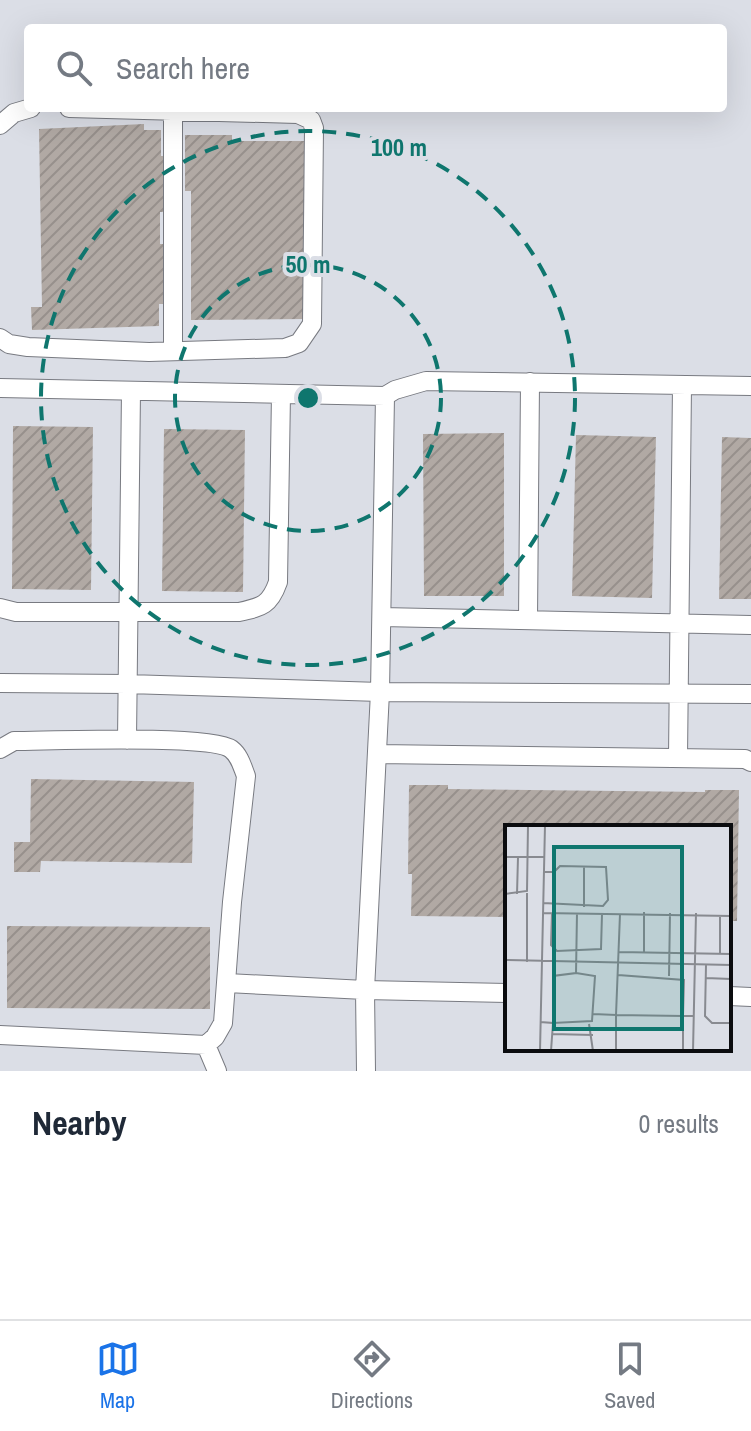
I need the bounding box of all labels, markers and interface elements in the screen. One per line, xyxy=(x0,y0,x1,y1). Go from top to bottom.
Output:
search box xyxy=(24,24,727,112)
icon: search xyxy=(52,46,96,90)
text: Search here xyxy=(116,48,250,88)
text: 100 m xyxy=(371,131,427,163)
text: 50 m xyxy=(286,248,330,280)
centre of rings xyxy=(294,384,322,412)
inset map xyxy=(505,825,731,1051)
text: Nearby xyxy=(32,1100,127,1146)
text: 0 results xyxy=(638,1106,719,1141)
tab: Map xyxy=(96,1337,140,1415)
tab: Directions xyxy=(331,1337,413,1415)
tab: Saved xyxy=(604,1337,655,1415)

